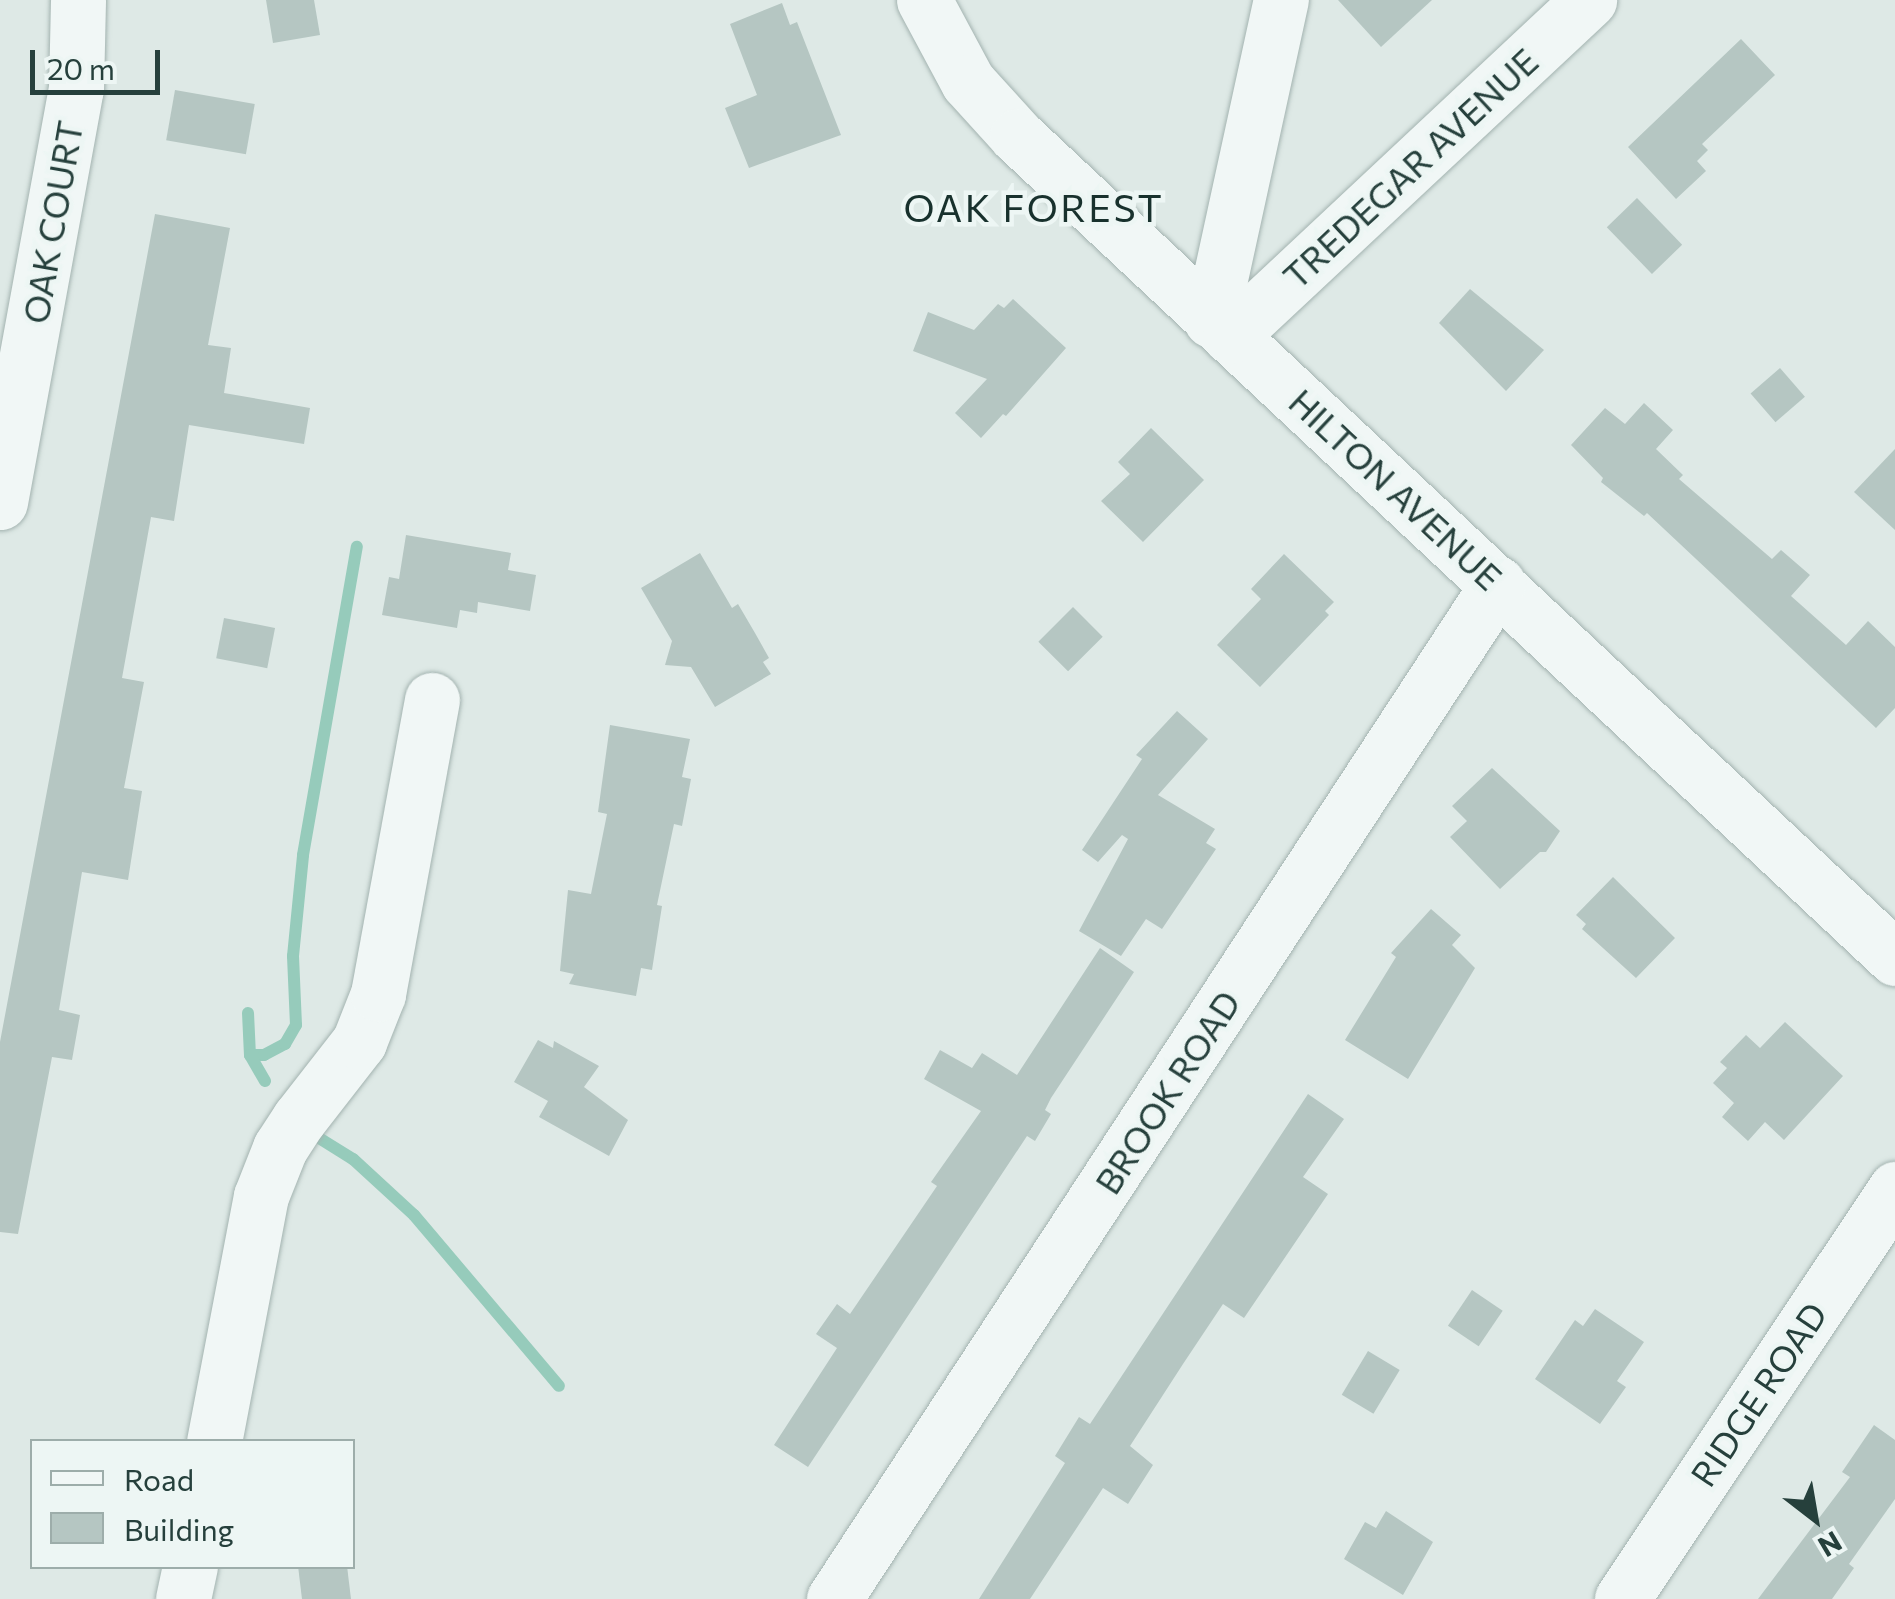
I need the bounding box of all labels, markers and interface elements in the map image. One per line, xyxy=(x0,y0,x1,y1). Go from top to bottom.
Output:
scale bar xyxy=(35,30,165,92)
street label: TREDEGAR AVENUE xyxy=(1274,39,1546,297)
text: 20 m xyxy=(47,49,115,86)
street label: OAK COURT xyxy=(14,117,90,327)
district label: OAK FOREST xyxy=(904,184,1164,230)
street label: HILTON AVENUE xyxy=(1281,380,1511,598)
street label: BROOK ROAD xyxy=(1086,983,1248,1201)
street label: RIDGE ROAD xyxy=(1681,1294,1835,1494)
legend xyxy=(30,1439,355,1569)
text: Road xyxy=(124,1460,194,1497)
north arrow xyxy=(1765,1469,1865,1569)
text: Building xyxy=(124,1510,234,1547)
text: N xyxy=(1813,1525,1848,1565)

